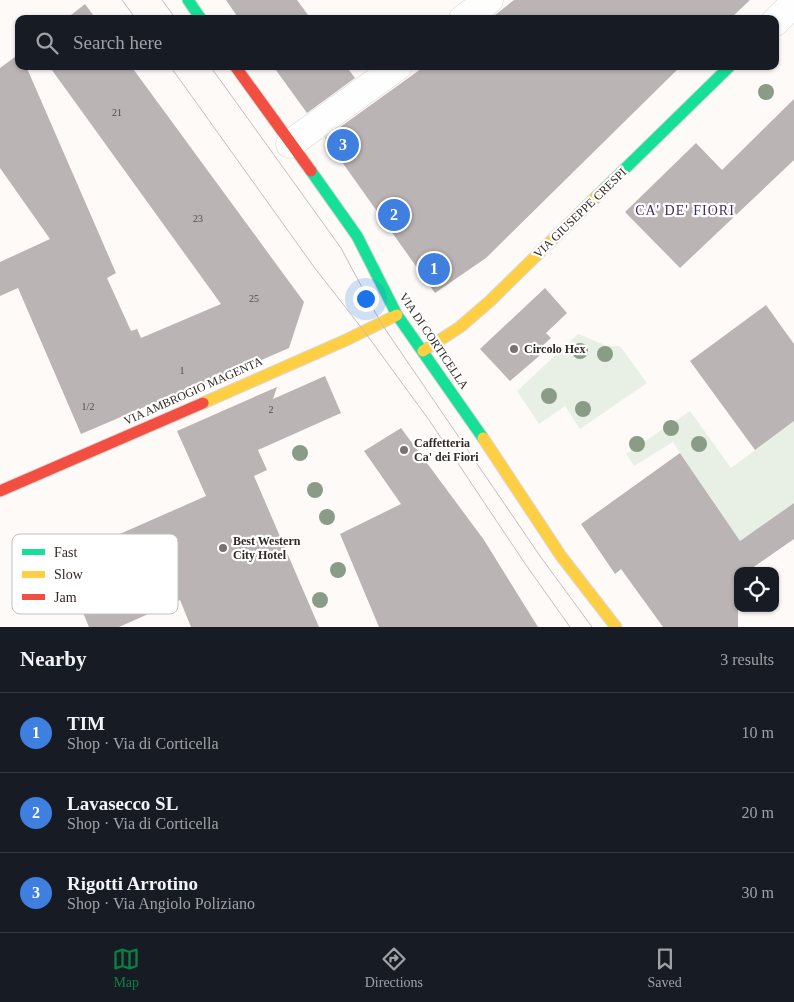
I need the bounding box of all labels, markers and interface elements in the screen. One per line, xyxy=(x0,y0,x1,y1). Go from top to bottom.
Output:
search box xyxy=(15,15,779,70)
icon: search xyxy=(33,29,61,57)
text: Search here xyxy=(73,32,162,53)
house number: 21 xyxy=(112,107,122,118)
pin: 3 xyxy=(327,126,359,164)
street label: VIA GIUSEPPE CRESPI xyxy=(531,165,629,261)
pin: 2 xyxy=(378,196,410,234)
district label: CA' DE' FIORI xyxy=(635,203,735,218)
house number: 23 xyxy=(193,213,203,224)
pin: 1 xyxy=(418,250,450,288)
your location xyxy=(353,286,379,312)
street label: VIA DI CORTICELLA xyxy=(397,290,472,392)
house number: 25 xyxy=(249,293,259,304)
place label: Circolo Hex xyxy=(524,342,585,356)
marker: Circolo Hex xyxy=(508,343,520,355)
street label: VIA AMBROGIO MAGENTA xyxy=(121,354,265,428)
house number: 1 xyxy=(180,365,185,376)
house number: 1/2 xyxy=(82,401,94,412)
house number: 2 xyxy=(269,404,274,415)
place label: Caffetteria Ca' dei Fiori xyxy=(414,436,479,464)
marker: Caffetteria Ca' dei Fiori xyxy=(398,444,410,456)
legend xyxy=(12,534,178,614)
place label: Best Western City Hotel xyxy=(233,534,301,562)
marker: Best Western City Hotel xyxy=(217,542,229,554)
text: Fast xyxy=(54,545,77,560)
text: Slow xyxy=(54,567,84,582)
map controls xyxy=(734,567,779,612)
button: locate xyxy=(734,567,779,612)
text: Jam xyxy=(54,590,77,605)
text: Nearby xyxy=(20,647,87,671)
text: 3 results xyxy=(720,651,774,668)
text: TIM xyxy=(67,713,105,734)
text: 1 xyxy=(32,724,40,741)
text: 10 m xyxy=(742,724,774,741)
text: Shop · Via di Corticella xyxy=(67,735,219,752)
text: Lavasecco SL xyxy=(67,793,178,814)
text: 2 xyxy=(32,804,40,821)
text: 20 m xyxy=(742,804,774,821)
text: Shop · Via di Corticella xyxy=(67,815,219,832)
text: Rigotti Arrotino xyxy=(67,873,198,894)
text: 3 xyxy=(32,884,40,901)
text: 30 m xyxy=(742,884,774,901)
text: Shop · Via Angiolo Poliziano xyxy=(67,895,255,912)
tab: Map xyxy=(112,945,140,991)
tab: Directions xyxy=(365,945,423,991)
tab: Saved xyxy=(648,945,682,991)

